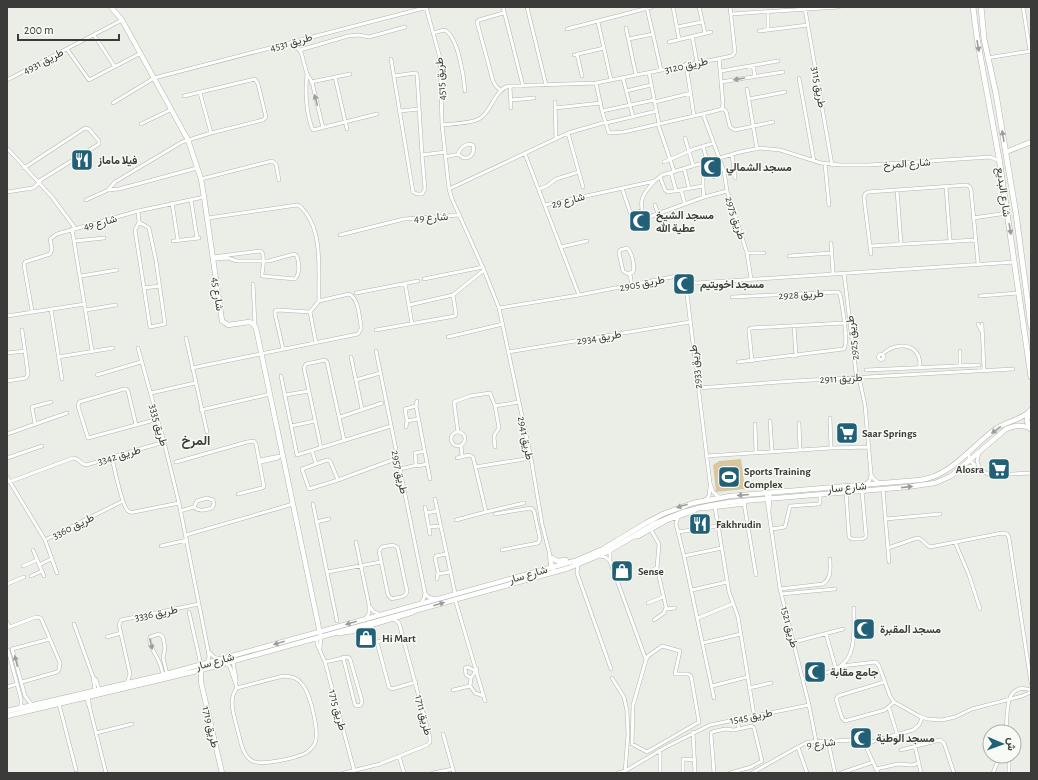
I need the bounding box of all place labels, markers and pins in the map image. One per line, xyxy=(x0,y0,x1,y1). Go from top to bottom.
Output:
restaurant icon: فيلا ماماز xyxy=(69,147,95,173)
mosque icon: مسجد الشمالي xyxy=(698,154,724,180)
place label: فيلا ماماز xyxy=(97,155,138,167)
place label: مسجد الشمالي xyxy=(726,162,792,176)
mosque icon: مسجد الشيخ عطية الله xyxy=(627,208,653,234)
place label: مسجد الشيخ عطية الله xyxy=(656,210,714,235)
mosque icon: مسجد اخويتيم xyxy=(671,271,697,297)
place label: مسجد اخويتيم xyxy=(700,279,764,292)
supermarket icon: Saar Springs xyxy=(834,420,860,446)
place label: Saar Springs xyxy=(862,428,917,439)
supermarket icon: Alosra xyxy=(986,456,1012,482)
sports icon: Sports Training Complex xyxy=(716,464,742,490)
place label: Alosra xyxy=(956,464,985,475)
place label: Sports Training Complex xyxy=(744,466,811,490)
restaurant icon: Fakhrudin xyxy=(687,511,713,537)
place label: Fakhrudin xyxy=(716,519,762,530)
shop icon: Sense xyxy=(609,558,635,584)
place label: Sense xyxy=(638,566,664,577)
mosque icon: مسجد المقبرة xyxy=(851,616,877,642)
place label: مسجد المقبرة xyxy=(880,624,941,636)
shop icon: Hi Mart xyxy=(353,625,379,651)
place label: Hi Mart xyxy=(382,633,416,644)
mosque icon: جامع مقابة xyxy=(802,659,828,685)
place label: جامع مقابة xyxy=(830,667,879,680)
mosque icon: مسجد الوطية xyxy=(848,725,874,751)
place label: مسجد الوطية xyxy=(876,733,935,745)

